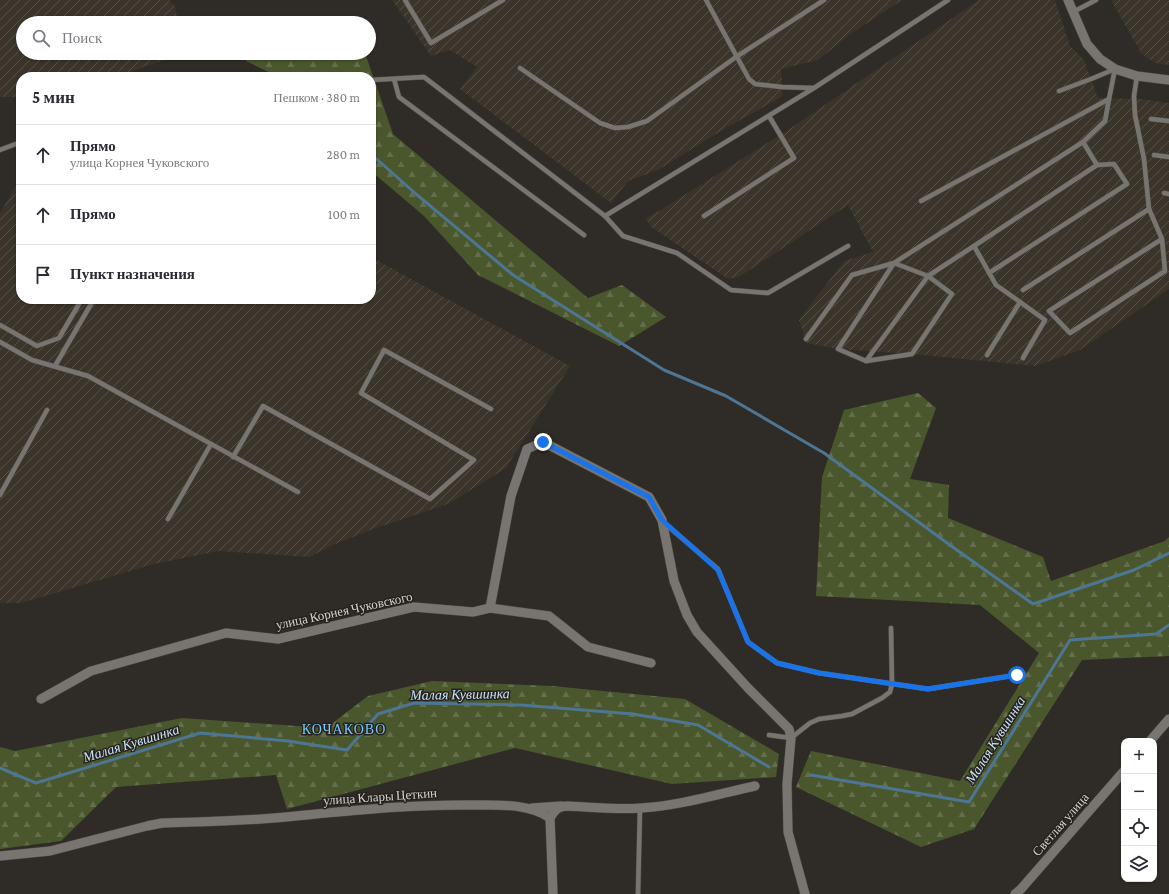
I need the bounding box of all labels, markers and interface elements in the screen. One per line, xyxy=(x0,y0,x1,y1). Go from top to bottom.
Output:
search box xyxy=(16,16,376,60)
icon: search xyxy=(30,27,52,49)
text: Поиск xyxy=(62,30,102,46)
text: 5 мин xyxy=(32,88,75,107)
text: Пешком · 380 m xyxy=(273,90,360,105)
text: Прямо xyxy=(70,138,116,154)
icon: ahead xyxy=(32,144,54,166)
text: 280 m xyxy=(327,147,360,162)
text: улица Корнея Чуковского xyxy=(70,155,209,170)
icon: ahead xyxy=(32,204,54,226)
text: Прямо xyxy=(70,206,116,222)
text: 100 m xyxy=(328,207,360,222)
icon: arrive xyxy=(32,264,54,286)
text: Пункт назначения xyxy=(70,266,195,282)
route end xyxy=(534,433,552,451)
street label: улица Корнея Чуковского xyxy=(274,589,414,632)
route start xyxy=(1008,666,1026,684)
water label: Малая Кувшинка xyxy=(409,685,510,703)
water label: Малая Кувшинка xyxy=(961,694,1028,787)
water label: Малая Кувшинка xyxy=(80,721,181,765)
district label: КОЧАКОВО xyxy=(302,721,386,737)
map controls xyxy=(1121,738,1157,882)
button: + xyxy=(1121,738,1157,774)
button: − xyxy=(1121,774,1157,810)
street label: улица Клары Цеткин xyxy=(323,785,438,808)
street label: Светлая улица xyxy=(1029,790,1092,859)
button: locate xyxy=(1121,810,1157,846)
button: layers xyxy=(1121,846,1157,882)

